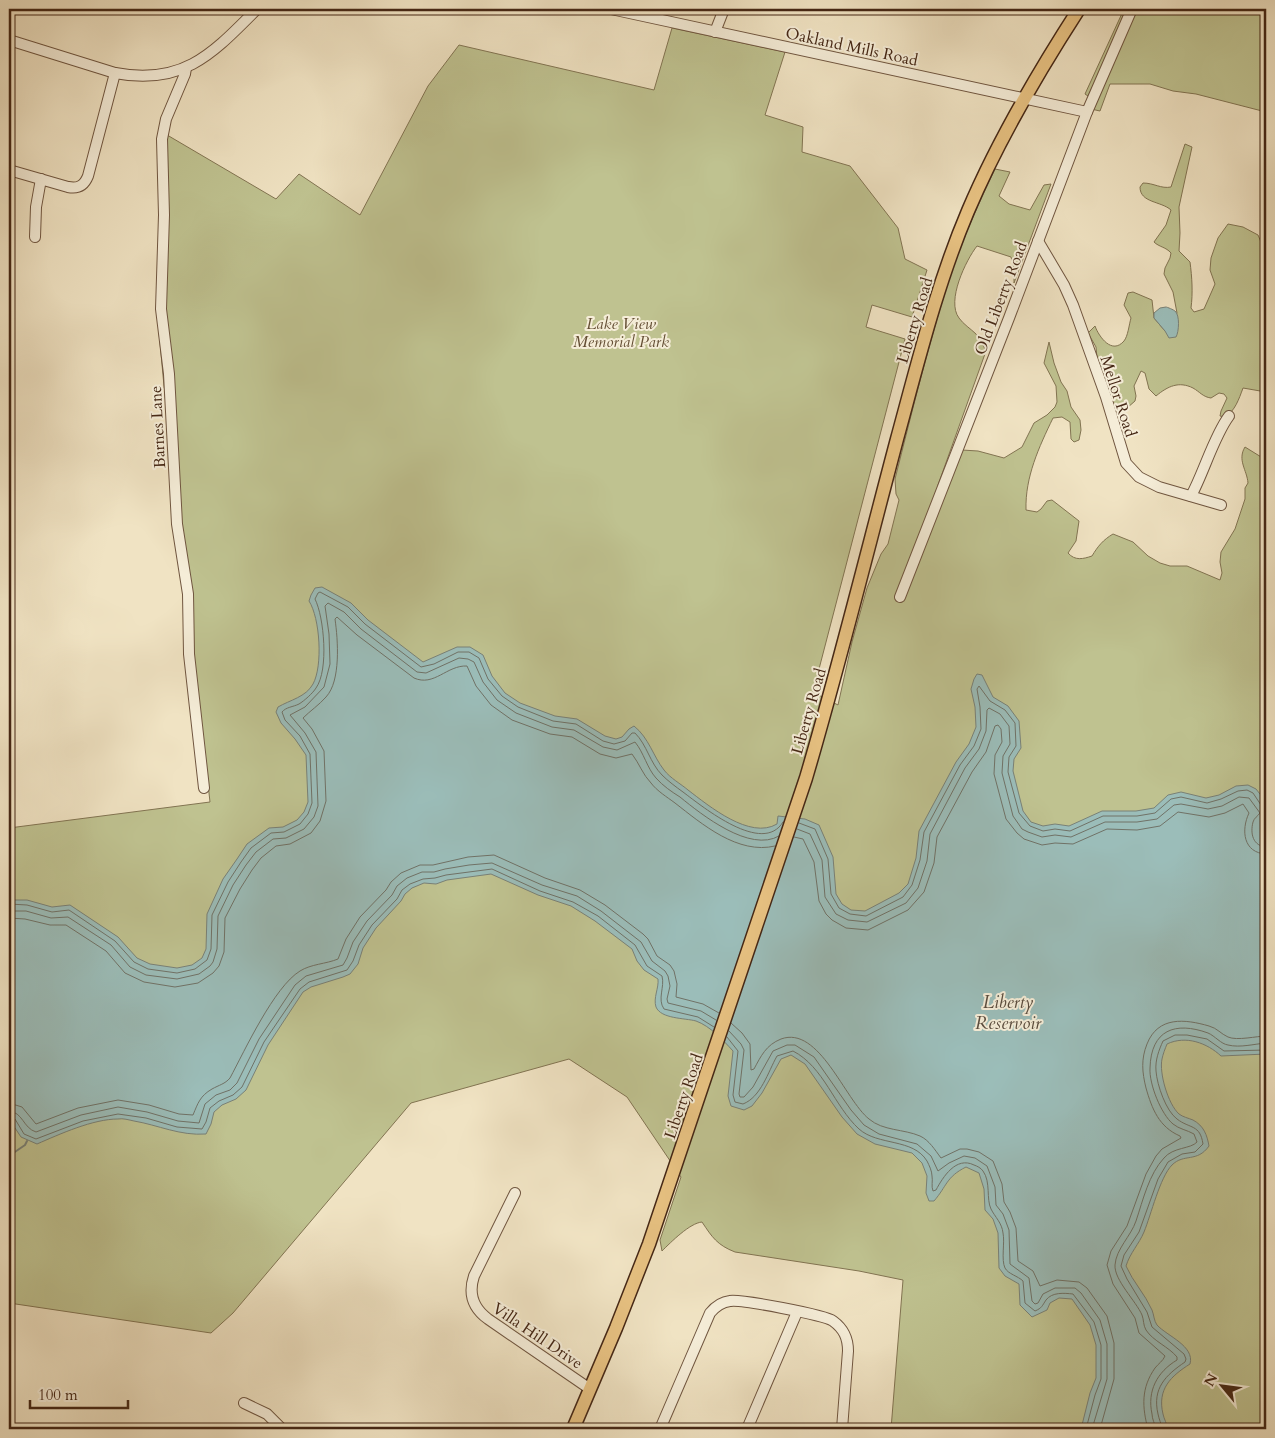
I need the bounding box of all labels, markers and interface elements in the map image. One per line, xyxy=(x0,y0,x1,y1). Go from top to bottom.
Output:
street label: Oakland Mills Road xyxy=(784,22,920,72)
street label: Old Liberty Road xyxy=(969,238,1033,358)
street label: Liberty Road xyxy=(891,274,939,366)
park label: Lake View Memorial Park xyxy=(573,313,669,353)
street label: Mellor Road xyxy=(1095,353,1142,440)
street label: Barnes Lane xyxy=(145,385,171,469)
street label: Liberty Road xyxy=(786,665,832,757)
water label: Liberty Reservoir xyxy=(975,990,1042,1036)
street label: Liberty Road xyxy=(659,1050,709,1142)
street label: Villa Hill Drive xyxy=(488,1297,587,1374)
north arrow xyxy=(1198,1360,1248,1410)
text: N xyxy=(1200,1370,1222,1390)
scale bar xyxy=(30,1378,128,1410)
text: 100 m xyxy=(38,1385,78,1405)

